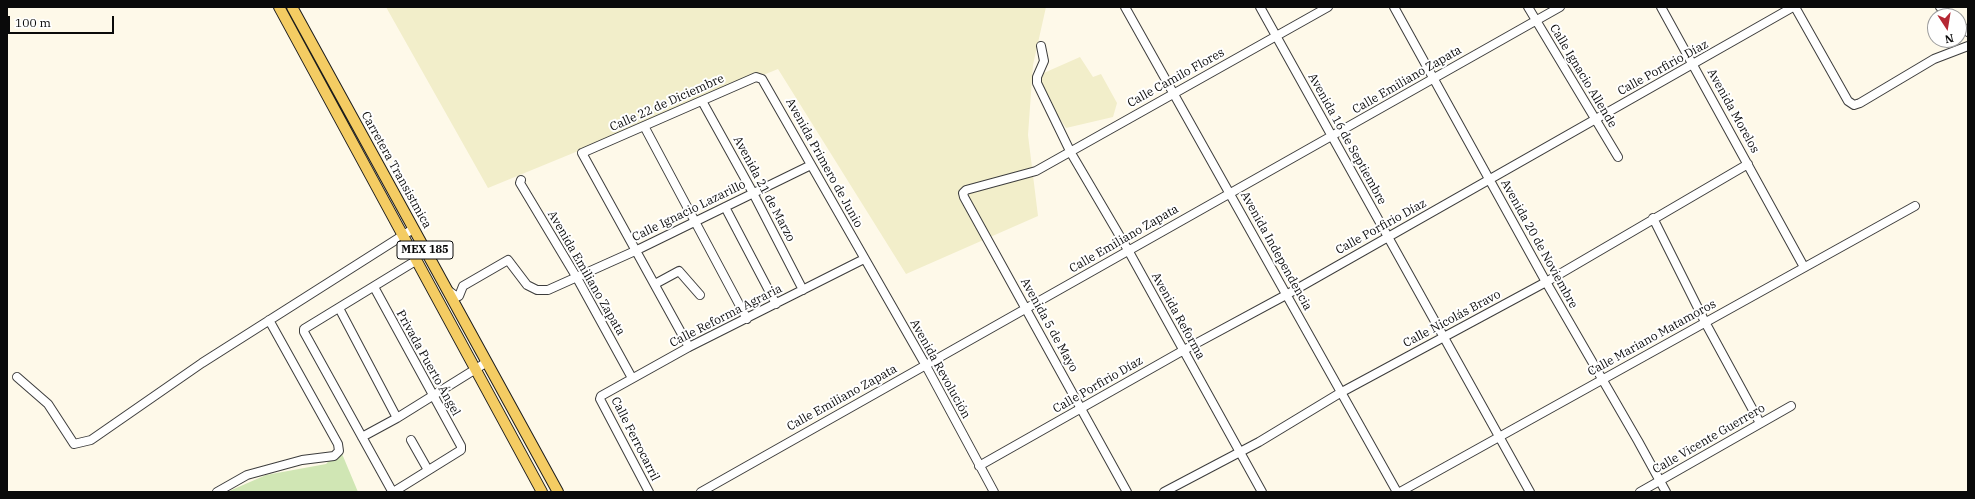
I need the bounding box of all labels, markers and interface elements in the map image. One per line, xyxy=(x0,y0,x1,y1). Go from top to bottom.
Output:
scale bar xyxy=(10,8,116,34)
north arrow xyxy=(1927,8,1967,48)
text: 100 m xyxy=(15,15,51,30)
street label: Calle Ignacio Allende xyxy=(1546,22,1620,130)
text: N xyxy=(1944,31,1955,47)
street label: Calle Porfirio Díaz xyxy=(1615,37,1711,99)
street label: Calle Emiliano Zapata xyxy=(1350,43,1464,117)
street label: Calle Camilo Flores xyxy=(1125,45,1227,111)
street label: Avenida Morelos xyxy=(1704,66,1762,156)
street label: Calle 22 de Diciembre xyxy=(608,71,726,135)
street label: Avenida 16 de Septiembre xyxy=(1305,71,1389,207)
street label: Avenida Primero de Junio xyxy=(782,96,866,230)
street label: Carretera Transistmica xyxy=(358,109,434,231)
street label: Avenida 21 de Marzo xyxy=(730,134,798,244)
street label: Calle Ignacio Lazarillo xyxy=(630,177,748,245)
street label: Avenida 20 de Noviembre xyxy=(1497,177,1581,311)
street label: Avenida Independencia xyxy=(1237,189,1315,313)
street label: Calle Porfirio Díaz xyxy=(1333,196,1429,258)
street label: Calle Emiliano Zapata xyxy=(1067,202,1181,276)
street label: Avenida Emiliano Zapata xyxy=(544,208,628,338)
road number: MEX 185 xyxy=(397,241,453,259)
street label: Avenida Reforma xyxy=(1148,270,1208,362)
street label: Avenida 5 de Mayo xyxy=(1017,276,1081,374)
street label: Calle Reforma Agraria xyxy=(667,281,785,351)
street label: Calle Nicolás Bravo xyxy=(1401,287,1503,351)
street label: Calle Mariano Matamoros xyxy=(1585,297,1719,379)
street label: Privada Puerto Ángel xyxy=(393,308,463,418)
street label: Avenida Revolución xyxy=(907,317,973,421)
street label: Calle Porfirio Díaz xyxy=(1051,353,1145,417)
street label: Calle Emiliano Zapata xyxy=(784,362,900,434)
street label: Calle Ferrocarril xyxy=(608,395,662,483)
street label: Calle Vicente Guerrero xyxy=(1650,401,1768,477)

